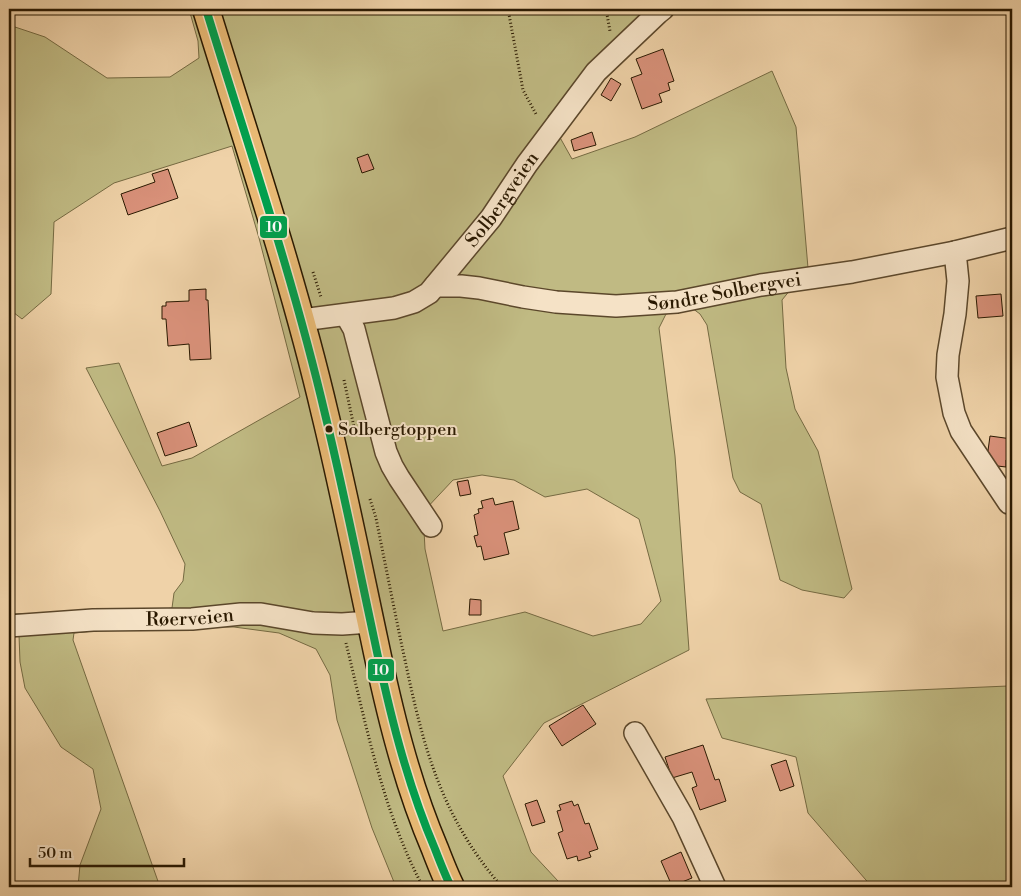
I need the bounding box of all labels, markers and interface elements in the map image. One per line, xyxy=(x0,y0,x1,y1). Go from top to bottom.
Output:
street label: Solbergveien xyxy=(460,147,544,252)
line badge: 10 xyxy=(259,215,288,239)
text: 10 xyxy=(266,219,282,237)
street label: Søndre Solbergvei xyxy=(647,267,803,316)
place label: Solbergtoppen xyxy=(338,418,457,441)
marker: Solbergtoppen xyxy=(324,424,334,434)
street label: Røerveien xyxy=(145,603,235,631)
line badge: 10 xyxy=(367,658,395,682)
text: 10 xyxy=(373,662,389,680)
scale bar xyxy=(30,836,184,868)
text: 50 m xyxy=(38,844,72,863)

